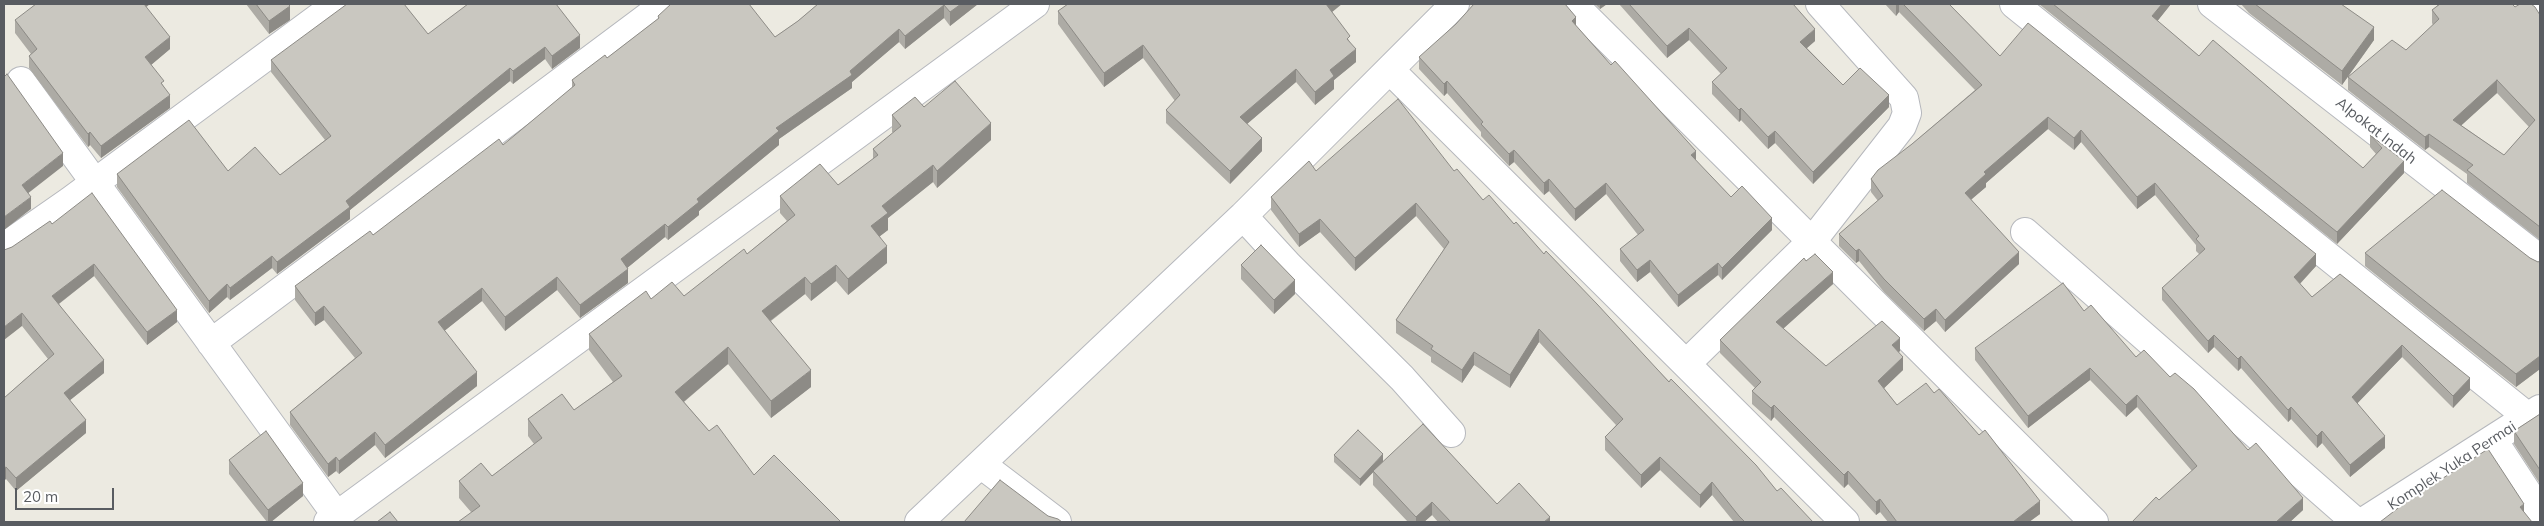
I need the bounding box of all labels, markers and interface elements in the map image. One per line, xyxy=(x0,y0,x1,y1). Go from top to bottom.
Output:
street label: Alpokat Indah xyxy=(2332,94,2420,168)
street label: Komplek Yuka Permai xyxy=(2384,418,2520,514)
scale bar xyxy=(18,478,116,510)
text: 20 m xyxy=(23,487,58,506)

